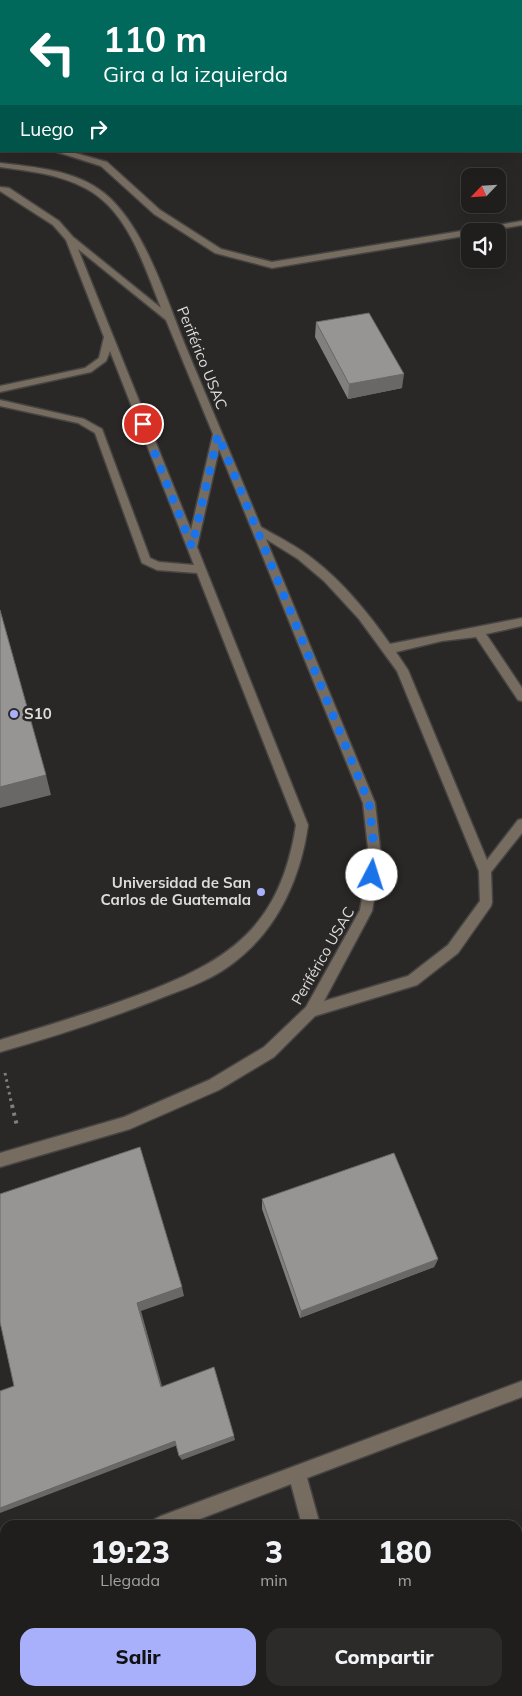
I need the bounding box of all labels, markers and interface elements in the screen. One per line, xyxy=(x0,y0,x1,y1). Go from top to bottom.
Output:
text: 110 m xyxy=(103,17,207,61)
icon: left xyxy=(20,20,85,85)
text: Gira a la izquierda xyxy=(103,60,288,88)
icon: right xyxy=(84,115,112,143)
text: Luego xyxy=(20,117,74,141)
north arrow xyxy=(461,168,506,212)
map controls xyxy=(461,168,506,268)
button: sound xyxy=(461,223,506,268)
street label: Periférico USAC xyxy=(173,303,232,412)
pin xyxy=(122,403,164,445)
icon: arrive xyxy=(129,410,157,438)
place label: S10 xyxy=(24,704,52,723)
marker: S10 xyxy=(8,708,20,720)
position arrow xyxy=(345,848,397,900)
place label: Universidad de San Carlos de Guatemala xyxy=(101,873,251,909)
marker: Universidad de San Carlos de Guatemala xyxy=(255,886,267,898)
street label: Periférico USAC xyxy=(287,903,358,1008)
text: 19:23 xyxy=(90,1533,170,1571)
text: 3 xyxy=(265,1533,283,1571)
text: 180 xyxy=(378,1533,432,1571)
text: Llegada xyxy=(100,1570,160,1590)
text: min xyxy=(260,1570,288,1590)
text: m xyxy=(398,1570,412,1590)
button: Salir xyxy=(20,1628,256,1686)
button: Compartir xyxy=(266,1628,502,1686)

